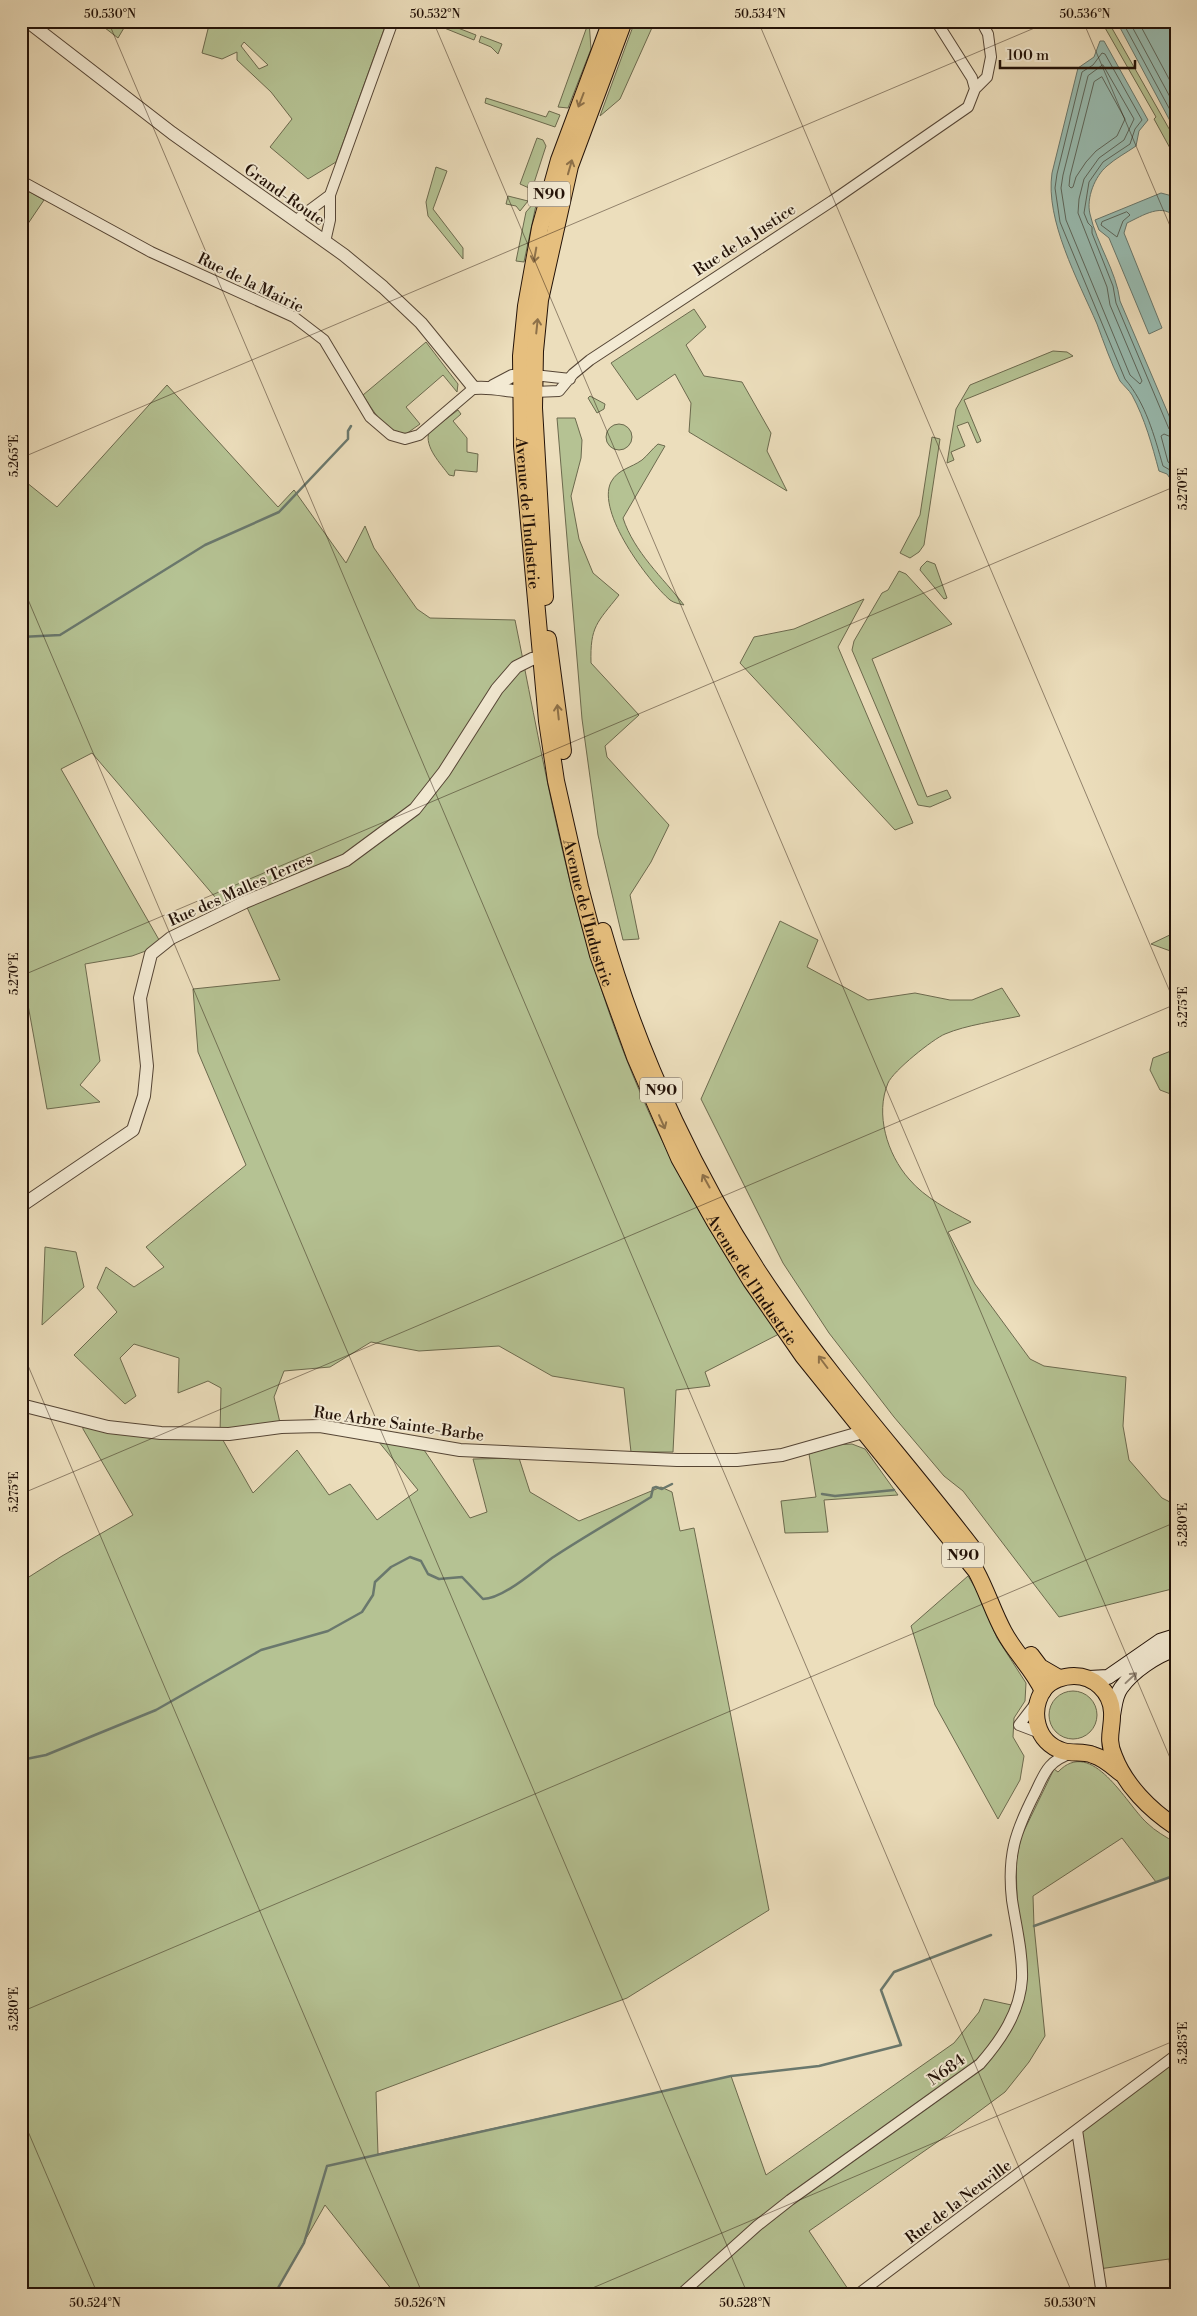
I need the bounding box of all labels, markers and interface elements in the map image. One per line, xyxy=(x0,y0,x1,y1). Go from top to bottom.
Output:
text: 50.530°N xyxy=(84,7,136,22)
text: 50.532°N xyxy=(410,7,460,22)
text: 50.534°N xyxy=(734,7,786,22)
text: 50.536°N xyxy=(1059,7,1111,22)
scale bar xyxy=(1000,38,1134,70)
text: 100 m xyxy=(1007,46,1049,65)
one-way arrow xyxy=(576,92,585,107)
street label: Grand-Route xyxy=(240,160,329,230)
one-way arrow xyxy=(566,160,575,176)
road number: N90 xyxy=(528,182,570,206)
street label: Rue de la Justice xyxy=(689,199,800,280)
one-way arrow xyxy=(530,247,540,263)
street label: Rue de la Mairie xyxy=(194,248,307,317)
one-way arrow xyxy=(533,319,542,335)
text: 5.265°E xyxy=(7,435,22,477)
street label: Avenue de l'Industrie xyxy=(511,436,544,590)
text: 5.270°E xyxy=(1176,468,1191,510)
one-way arrow xyxy=(553,705,563,721)
street label: Avenue de l'Industrie xyxy=(558,836,618,990)
street label: Rue des Malles Terres xyxy=(165,849,316,931)
text: 5.270°E xyxy=(7,953,22,995)
text: 5.275°E xyxy=(1176,986,1191,1028)
road number: N90 xyxy=(640,1078,682,1102)
one-way arrow xyxy=(658,1114,667,1129)
one-way arrow xyxy=(701,1175,711,1189)
street label: Avenue de l'Industrie xyxy=(701,1210,801,1349)
one-way arrow xyxy=(818,1355,828,1369)
street label: Rue Arbre Sainte-Barbe xyxy=(312,1402,485,1446)
text: 5.275°E xyxy=(7,1471,22,1513)
text: 5.280°E xyxy=(1176,1503,1191,1547)
road number: N90 xyxy=(942,1542,984,1568)
one-way arrow xyxy=(1124,1672,1137,1684)
text: 5.280°E xyxy=(7,1987,22,2031)
text: 5.285°E xyxy=(1176,2022,1191,2064)
street label: N684 xyxy=(924,2050,970,2090)
street label: Rue de la Neuville xyxy=(902,2155,1016,2248)
text: 50.524°N xyxy=(69,2296,121,2311)
text: 50.526°N xyxy=(394,2296,446,2311)
text: 50.528°N xyxy=(719,2296,771,2311)
text: 50.530°N xyxy=(1044,2296,1096,2311)

